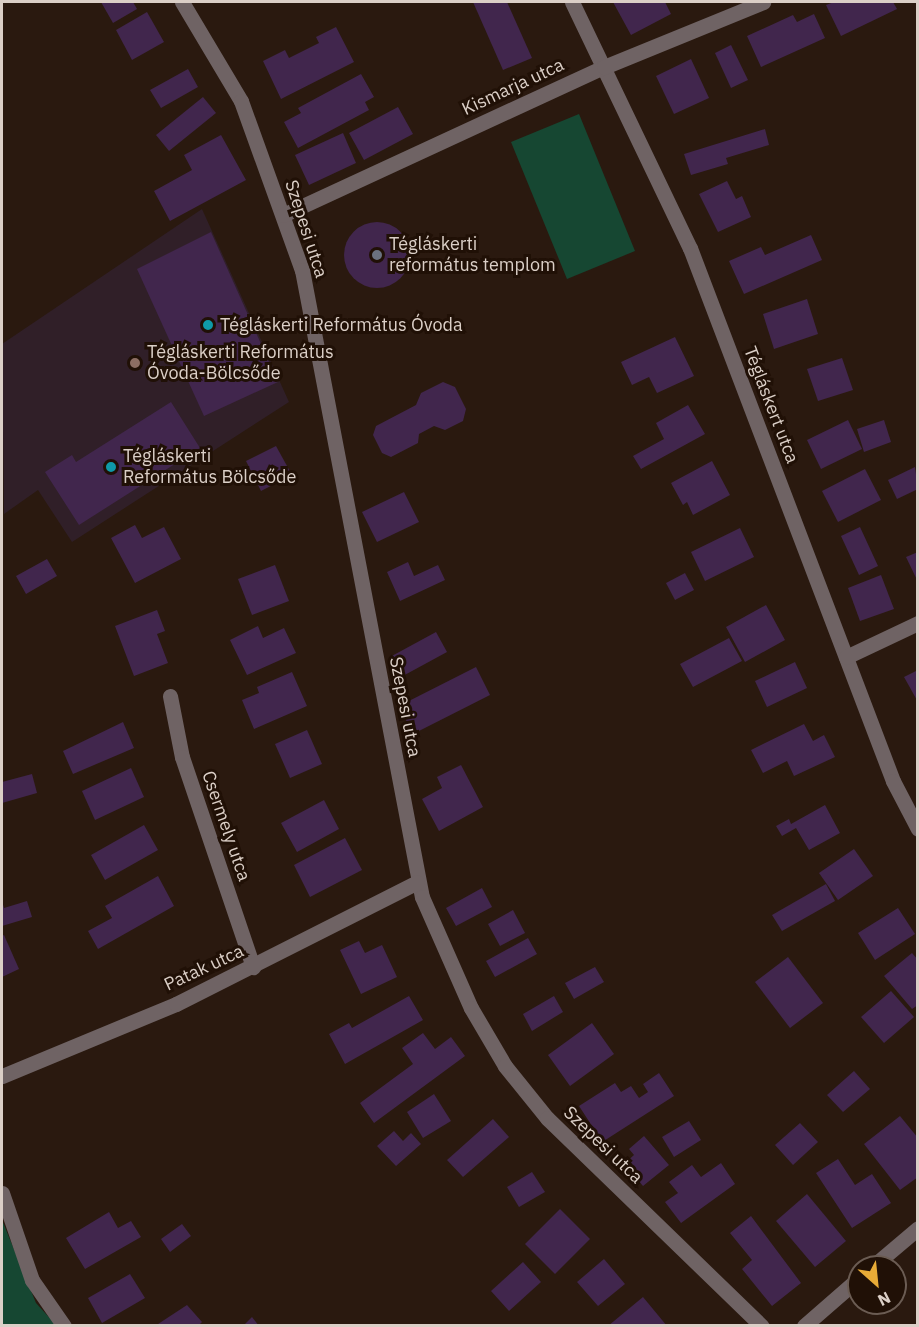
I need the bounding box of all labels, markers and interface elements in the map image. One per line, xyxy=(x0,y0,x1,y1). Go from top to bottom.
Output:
street label: Kismarja utca xyxy=(459,54,567,120)
street label: Szepesi utca xyxy=(280,177,332,281)
place label: Tégláskerti református templom xyxy=(389,234,556,276)
marker: Tégláskerti református templom xyxy=(370,248,384,262)
place label: Tégláskerti Református Óvoda xyxy=(220,314,463,336)
marker: Tégláskerti Református Óvoda xyxy=(201,318,215,332)
place label: Tégláskerti Református Óvoda-Bölcsőde xyxy=(147,342,334,385)
street label: Tégláskert utca xyxy=(739,344,803,466)
marker: Tégláskerti Református Óvoda-Bölcsőde xyxy=(128,356,142,370)
place label: Tégláskerti Református Bölcsőde xyxy=(123,446,296,488)
marker: Tégláskerti Református Bölcsőde xyxy=(104,460,118,474)
street label: Szepesi utca xyxy=(385,655,425,759)
street label: Csermely utca xyxy=(197,768,255,884)
street label: Patak utca xyxy=(161,940,247,996)
street label: Szepesi utca xyxy=(559,1102,647,1188)
north arrow xyxy=(847,1255,907,1315)
text: N xyxy=(875,1288,894,1311)

